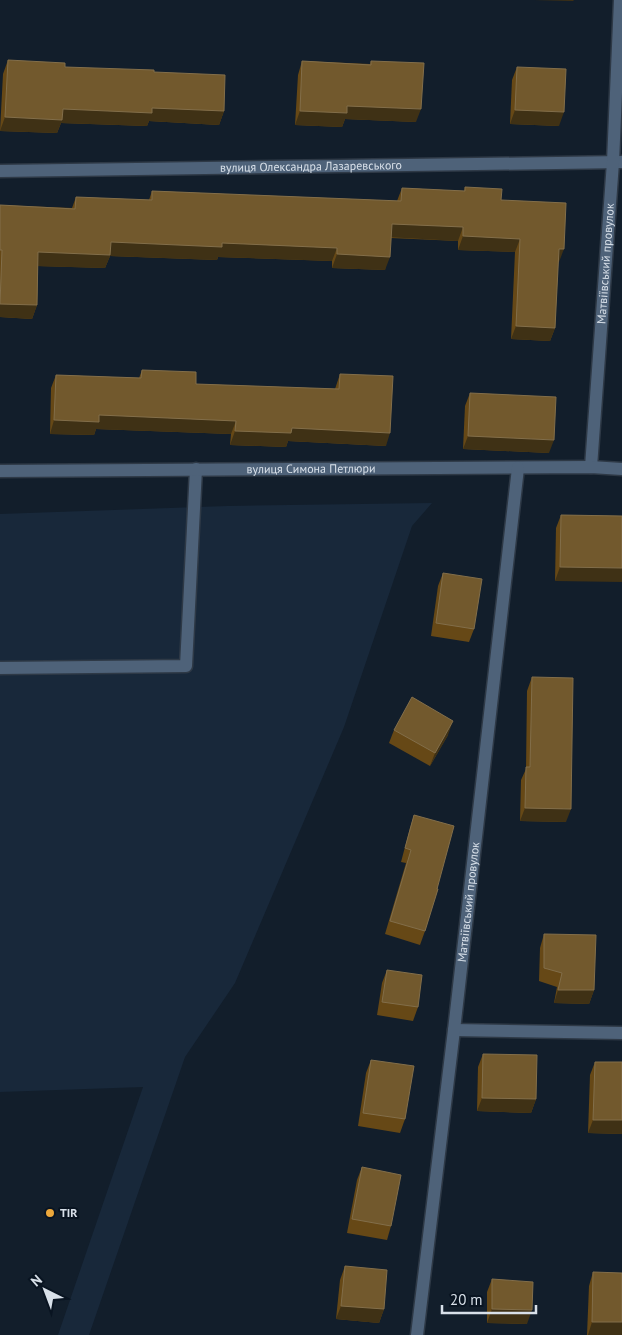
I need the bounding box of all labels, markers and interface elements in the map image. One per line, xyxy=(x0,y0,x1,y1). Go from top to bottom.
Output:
street label: вулиця Олександра Лазаревського xyxy=(220,157,402,175)
street label: Матвіївський провулок xyxy=(593,202,617,324)
street label: вулиця Симона Петлюри xyxy=(246,460,376,476)
street label: Матвіївський провулок xyxy=(454,841,482,963)
place label: TIR xyxy=(60,1205,78,1220)
marker: TIR xyxy=(44,1207,56,1219)
north arrow xyxy=(20,1265,70,1315)
text: N xyxy=(27,1271,46,1290)
scale bar xyxy=(442,1282,536,1314)
text: 20 m xyxy=(450,1290,483,1309)

